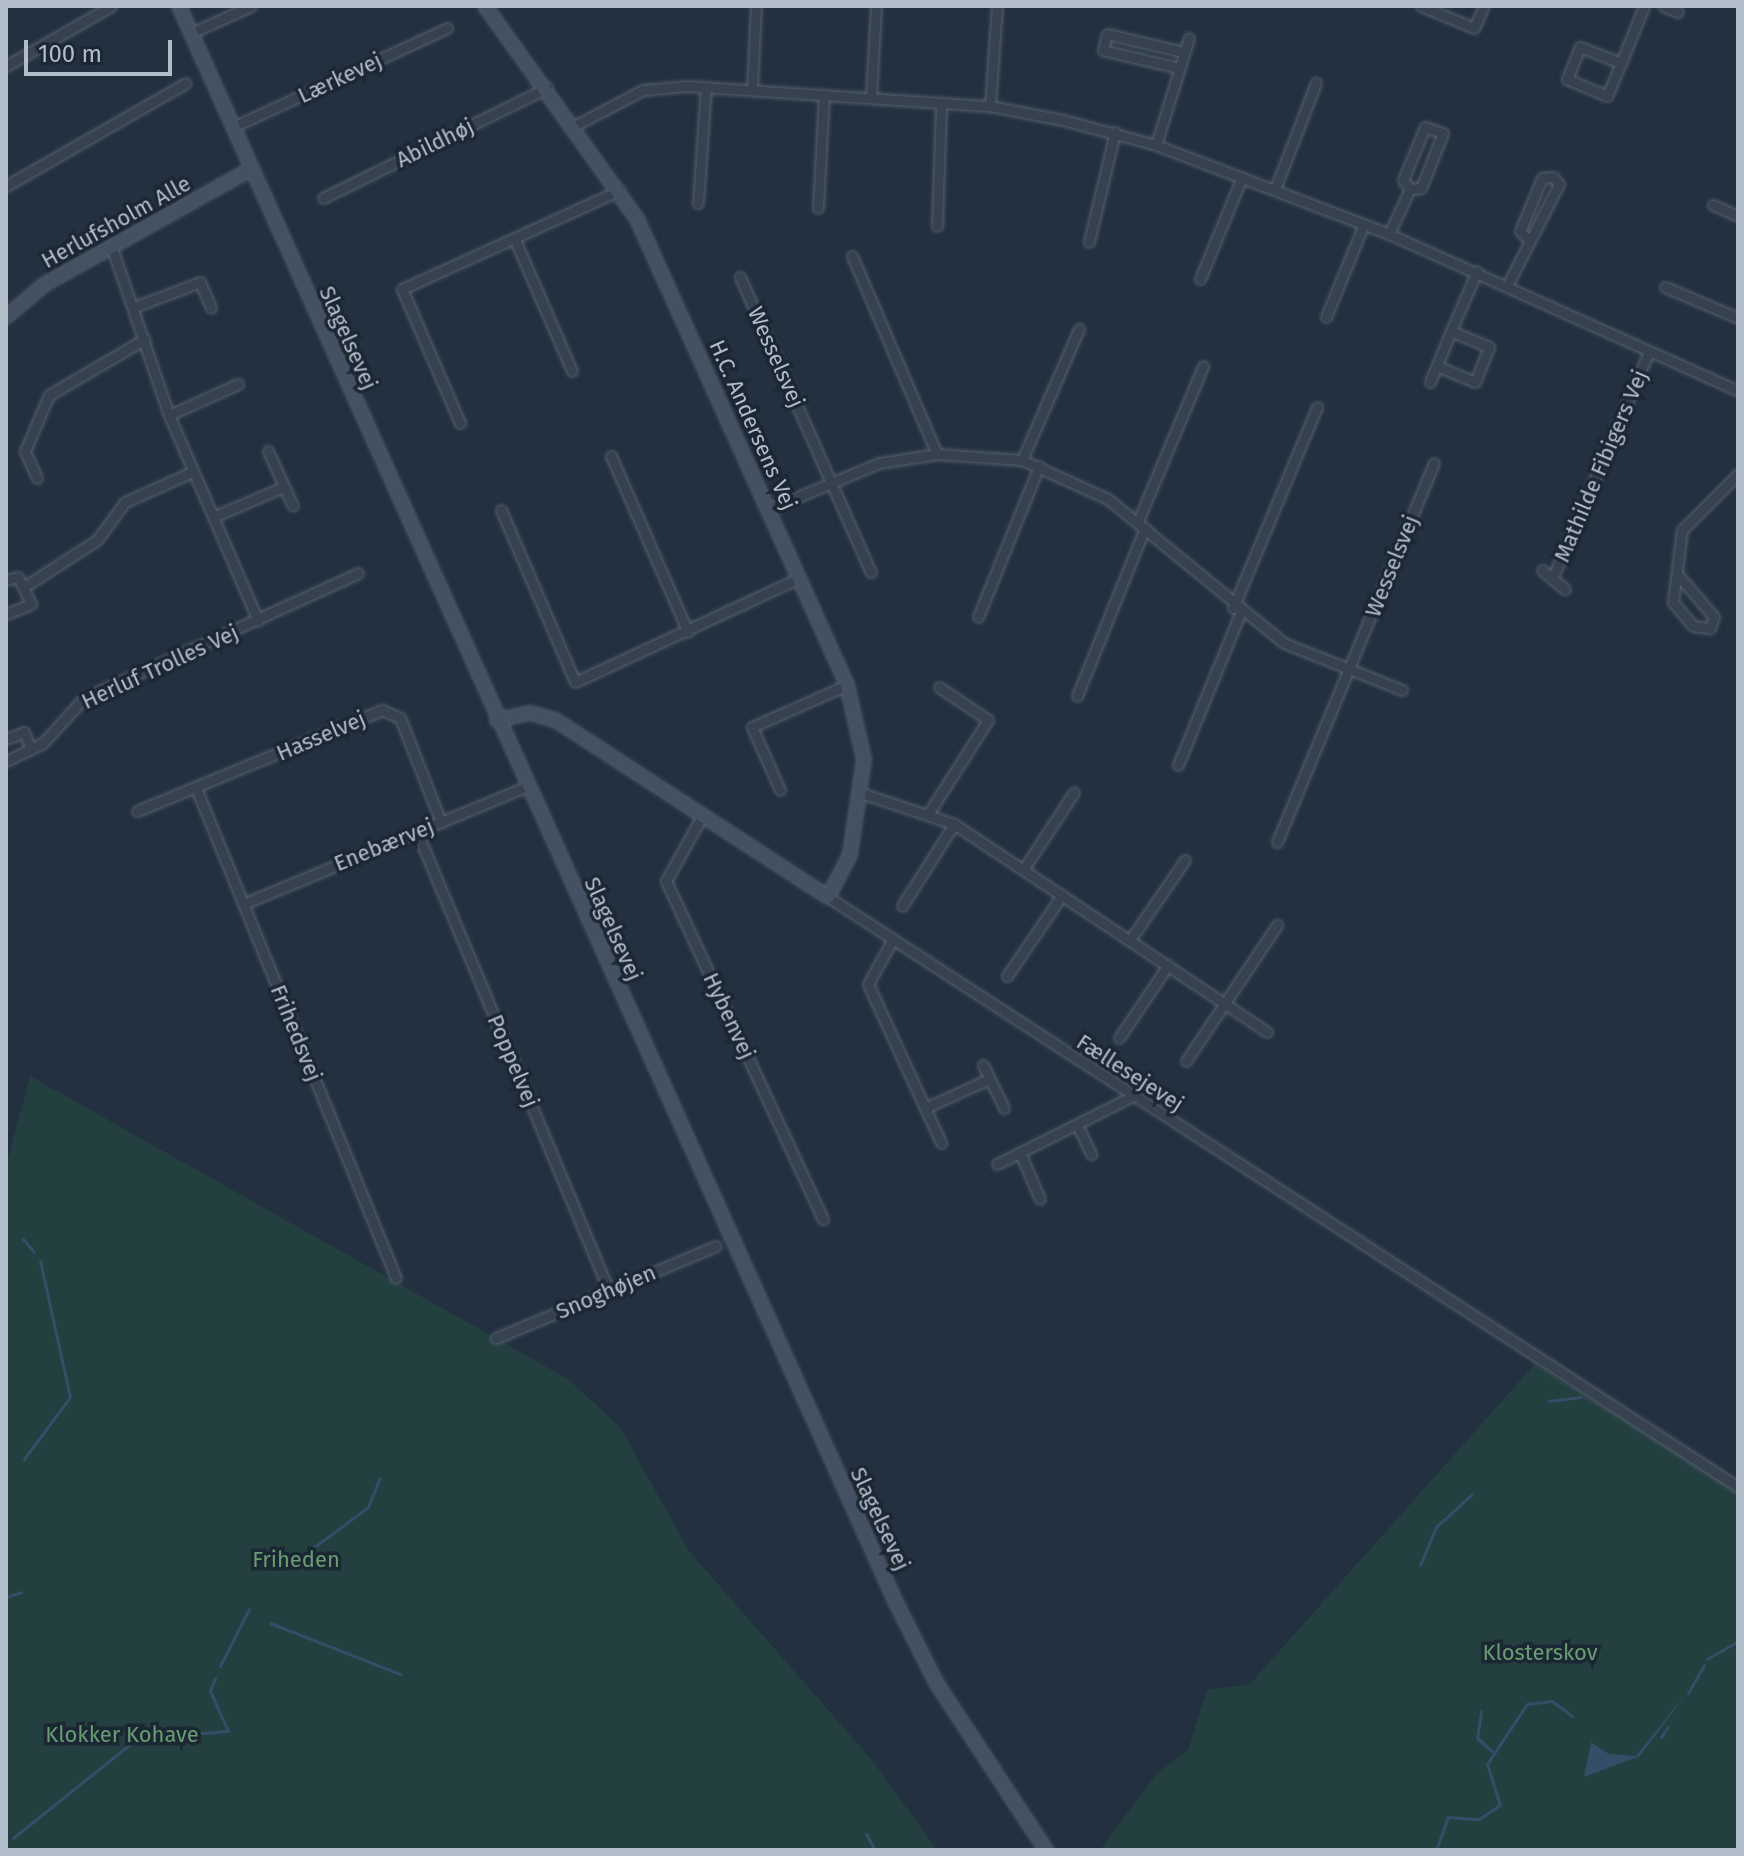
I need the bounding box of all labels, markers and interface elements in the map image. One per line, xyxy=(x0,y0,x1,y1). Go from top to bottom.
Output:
scale bar xyxy=(28,24,176,74)
text: 100 m xyxy=(38,40,102,68)
street label: Lærkevej xyxy=(294,47,386,109)
street label: Abildhøj xyxy=(392,113,478,173)
street label: Herlufsholm Alle xyxy=(37,170,195,274)
street label: Slagelsevej xyxy=(313,282,383,394)
street label: Wesselsvej xyxy=(742,303,810,411)
street label: H.C. Andersens Vej xyxy=(704,336,802,514)
street label: Mathilde Fibigers Vej xyxy=(1549,366,1653,566)
street label: Wesselsvej xyxy=(1360,511,1424,621)
street label: Herluf Trolles Vej xyxy=(77,619,243,715)
street label: Hasselvej xyxy=(273,705,369,767)
street label: Enebærvej xyxy=(330,813,438,877)
street label: Slagelsevej xyxy=(578,873,648,985)
street label: Hybenvej xyxy=(697,969,761,1063)
street label: Frihedsvej xyxy=(265,981,327,1085)
street label: Poppelvej xyxy=(482,1011,544,1111)
street label: Fællesejevej xyxy=(1072,1029,1188,1117)
street label: Snoghøjen xyxy=(552,1259,660,1325)
street label: Slagelsevej xyxy=(845,1463,915,1575)
park label: Friheden xyxy=(252,1547,340,1573)
park label: Klosterskov xyxy=(1482,1640,1598,1666)
park label: Klokker Kohave xyxy=(45,1722,199,1748)

